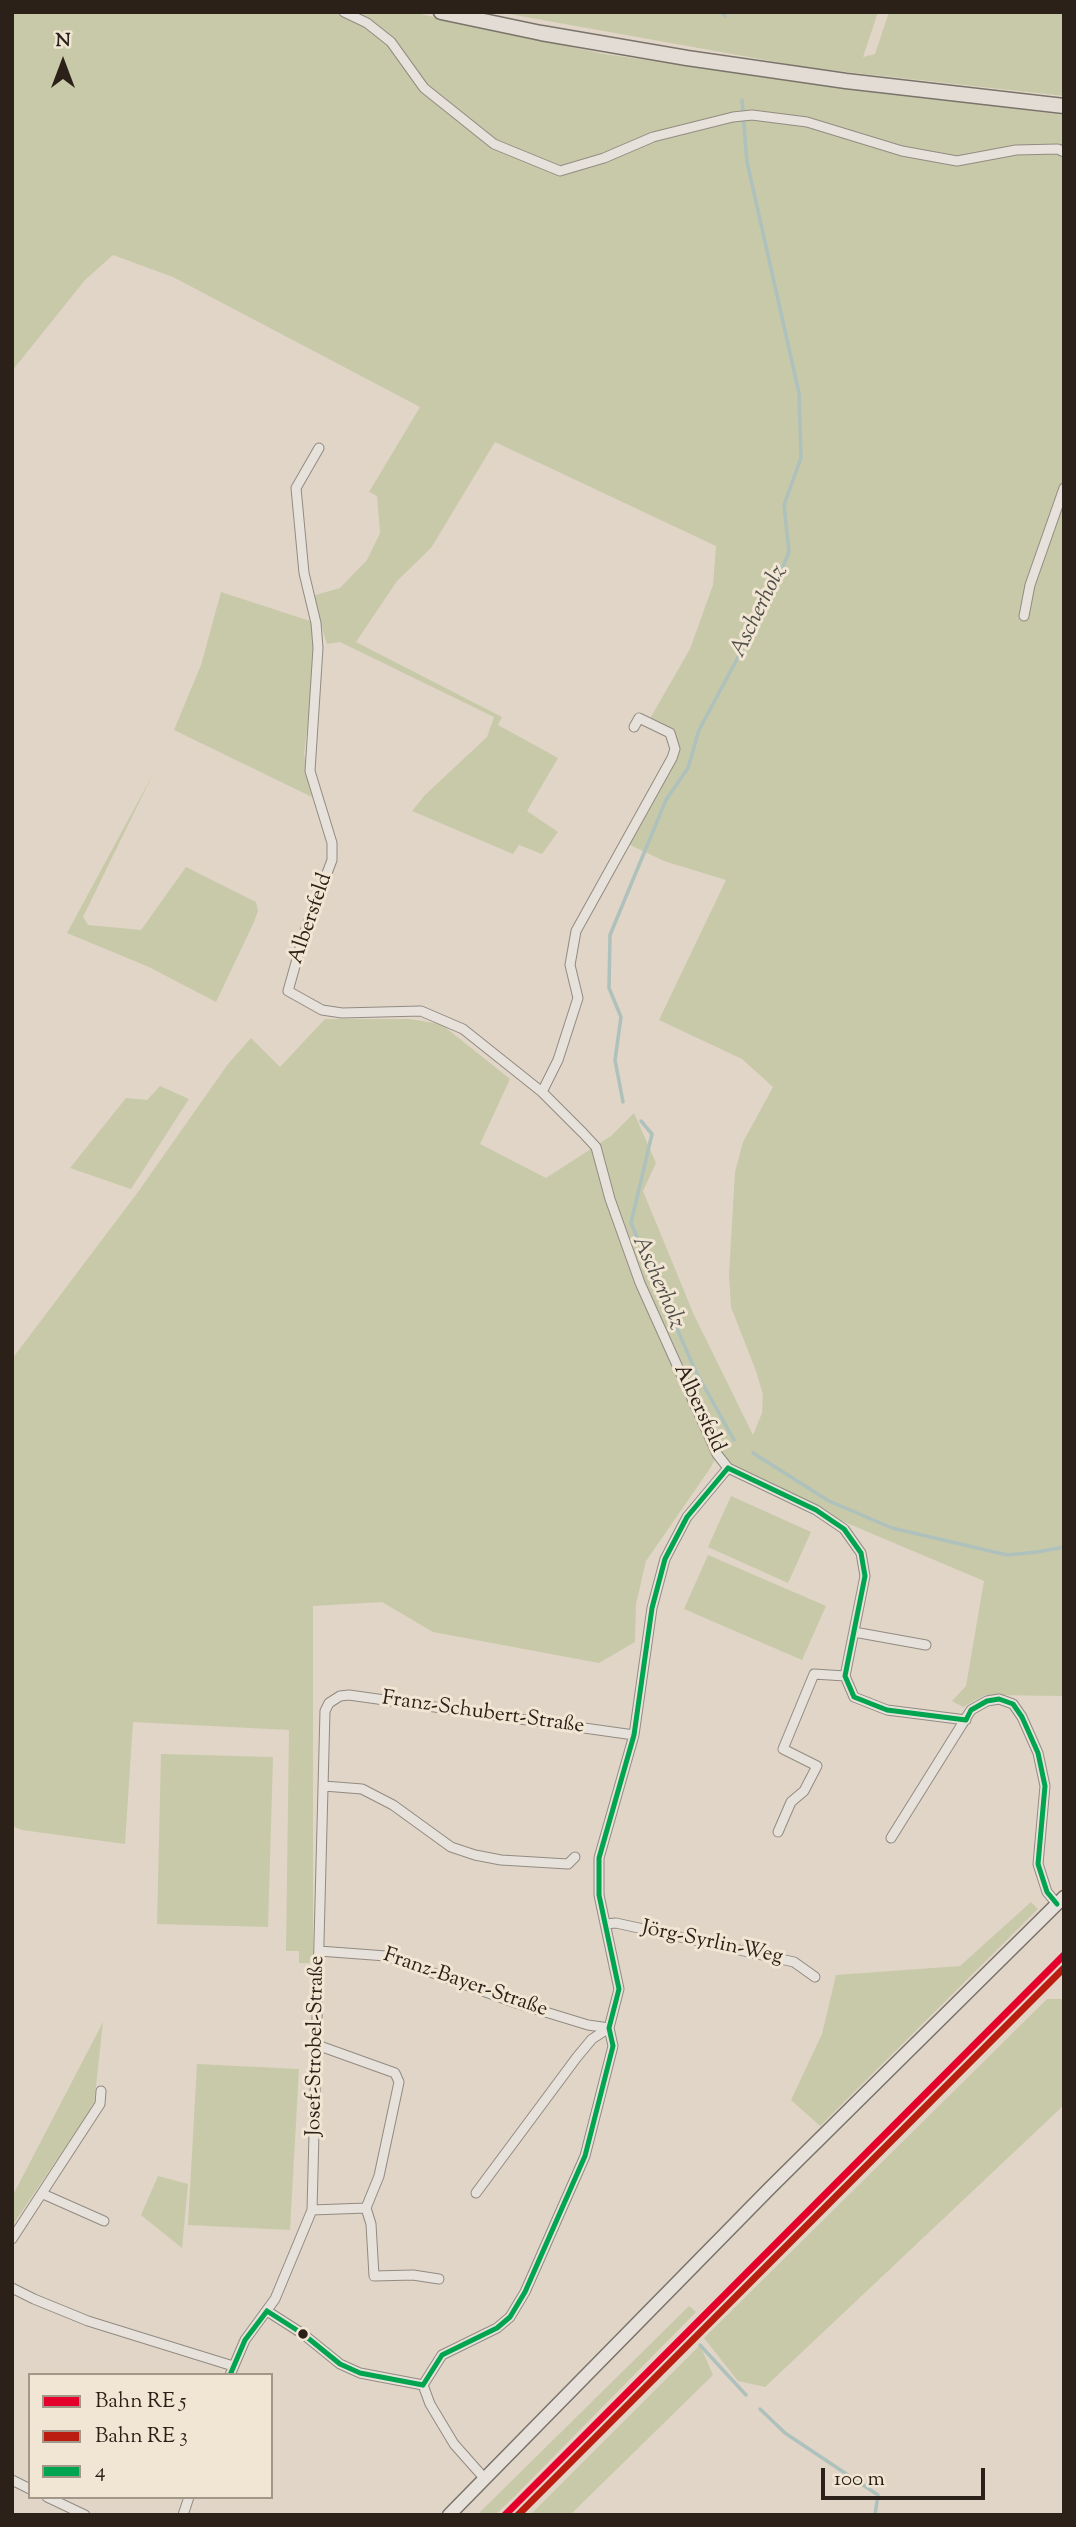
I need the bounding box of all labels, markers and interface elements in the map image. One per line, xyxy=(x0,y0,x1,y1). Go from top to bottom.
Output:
north arrow xyxy=(28,28,98,98)
text: N xyxy=(55,28,71,55)
water label: Ascherholz xyxy=(726,561,794,663)
street label: Albersfeld xyxy=(285,870,339,968)
water label: Ascherholz xyxy=(624,1232,690,1334)
street label: Albersfeld xyxy=(667,1361,729,1457)
street label: Franz-Schubert-Straße xyxy=(380,1687,586,1741)
street label: Jörg-Syrlin-Weg xyxy=(639,1917,785,1971)
street label: Franz-Bayer-Straße xyxy=(380,1944,550,2024)
street label: Josef-Strobel-Straße xyxy=(303,1956,331,2136)
unlabelled marker xyxy=(296,2327,310,2341)
legend xyxy=(28,2373,273,2499)
text: Bahn RE 5 xyxy=(95,2387,187,2417)
text: Bahn RE 3 xyxy=(95,2422,188,2452)
scale bar xyxy=(824,2454,988,2498)
text: 4 xyxy=(95,2457,106,2487)
text: 100 m xyxy=(834,2465,885,2495)

